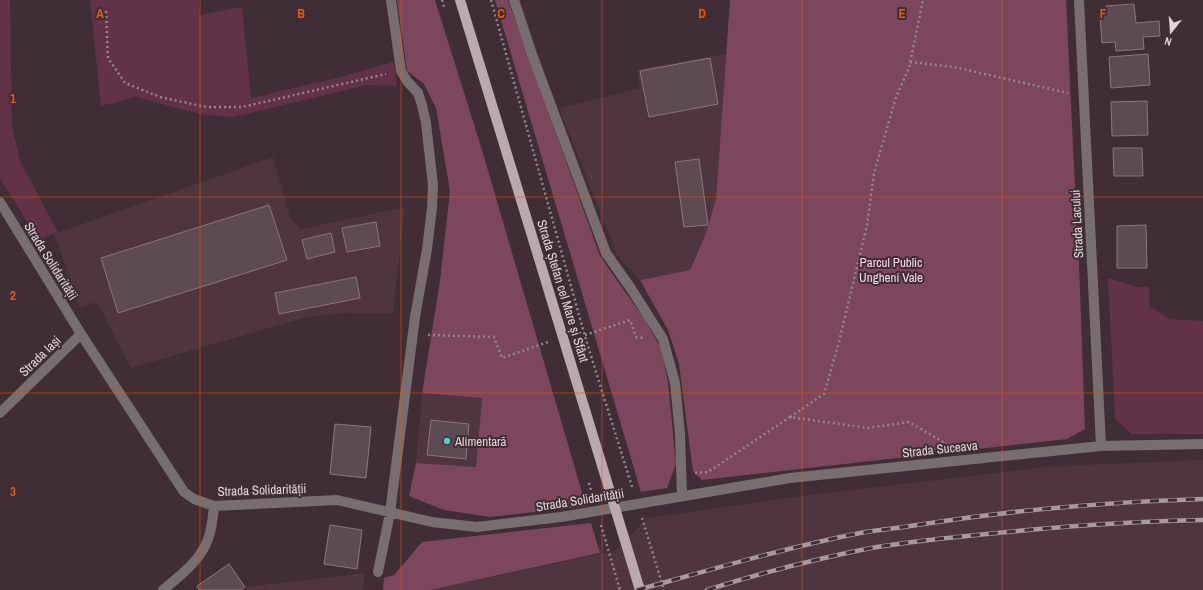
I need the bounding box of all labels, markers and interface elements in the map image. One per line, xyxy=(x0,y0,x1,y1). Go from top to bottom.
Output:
text: A xyxy=(96,5,104,22)
text: B xyxy=(297,5,305,22)
text: C xyxy=(497,5,505,22)
text: D xyxy=(698,5,706,22)
text: E xyxy=(898,5,906,22)
text: F xyxy=(1100,5,1107,22)
north arrow xyxy=(1151,12,1191,52)
text: N xyxy=(1163,34,1173,49)
text: 1 xyxy=(10,90,16,107)
street label: Strada Lacului xyxy=(1067,189,1087,259)
street label: Strada Ștefan cel Mare și Sfânt xyxy=(533,218,593,364)
street label: Strada Solidarității xyxy=(20,219,82,303)
park label: Parcul Public Ungheni Vale xyxy=(859,254,923,286)
text: 2 xyxy=(10,287,16,304)
street label: Strada Iași xyxy=(16,332,64,380)
place label: Alimentară xyxy=(454,433,507,450)
marker: Alimentară xyxy=(442,436,452,446)
street label: Strada Suceava xyxy=(901,437,979,461)
street label: Strada Solidarității xyxy=(217,480,307,500)
text: 3 xyxy=(10,483,16,500)
street label: Strada Solidarității xyxy=(535,485,625,515)

